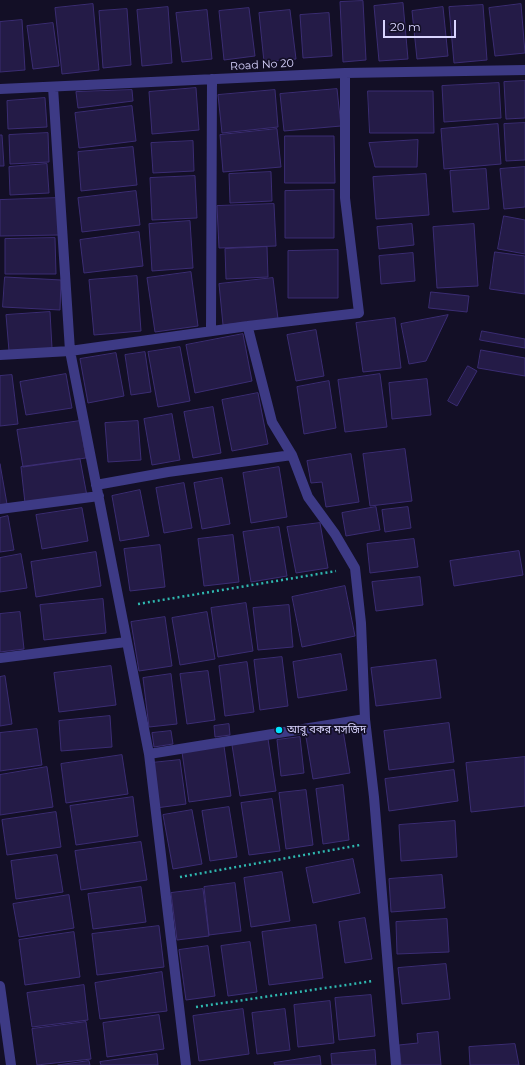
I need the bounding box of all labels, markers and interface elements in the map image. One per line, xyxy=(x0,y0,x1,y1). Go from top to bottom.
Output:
scale bar xyxy=(385,12,458,38)
text: 20 m xyxy=(390,19,421,34)
street label: Road No 20 xyxy=(230,57,294,73)
place label: আবু বকর মসজিদ xyxy=(287,723,366,737)
marker: আবু বকর মসজিদ xyxy=(274,725,284,735)

